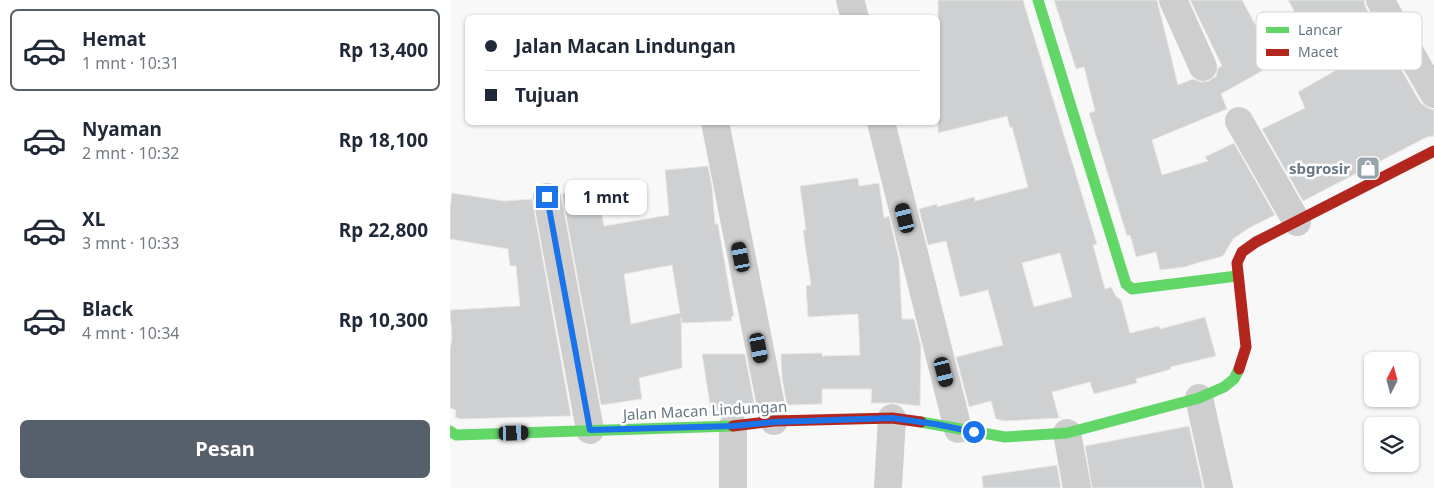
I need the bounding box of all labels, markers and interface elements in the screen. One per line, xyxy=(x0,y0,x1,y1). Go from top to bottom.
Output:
legend xyxy=(1256,12,1422,70)
text: Lancar xyxy=(1298,20,1342,39)
text: Hemat xyxy=(82,26,146,52)
icon: car xyxy=(22,28,67,73)
text: Jalan Macan Lindungan xyxy=(515,33,736,59)
text: Rp 13,400 xyxy=(339,37,428,63)
text: Macet xyxy=(1298,42,1338,61)
text: 1 mnt · 10:31 xyxy=(82,52,179,74)
text: Tujuan xyxy=(515,82,579,108)
text: Nyaman xyxy=(82,116,162,142)
icon: car xyxy=(22,118,67,163)
text: Rp 18,100 xyxy=(339,127,428,153)
text: 2 mnt · 10:32 xyxy=(82,142,179,164)
shop icon: sbgrosir xyxy=(1355,155,1381,181)
place label: sbgrosir xyxy=(1289,158,1350,178)
callout: 1 mnt xyxy=(564,180,647,214)
route end xyxy=(536,186,558,208)
text: 1 mnt xyxy=(583,186,629,208)
car xyxy=(894,202,915,234)
text: XL xyxy=(82,206,105,232)
icon: car xyxy=(22,208,67,253)
text: Rp 22,800 xyxy=(339,217,428,243)
text: 3 mnt · 10:33 xyxy=(82,232,179,254)
car xyxy=(730,241,751,273)
text: Black xyxy=(82,296,133,322)
icon: car xyxy=(22,298,67,343)
text: Rp 10,300 xyxy=(339,307,428,333)
text: 4 mnt · 10:34 xyxy=(82,322,179,344)
car xyxy=(748,332,769,364)
north arrow xyxy=(1364,352,1419,408)
map controls xyxy=(1364,352,1419,472)
car xyxy=(933,356,954,388)
street label: Jalan Macan Lindungan xyxy=(620,396,788,424)
button: layers xyxy=(1364,417,1419,472)
button: Pesan xyxy=(20,420,430,478)
route start xyxy=(963,421,985,443)
car xyxy=(498,425,529,441)

